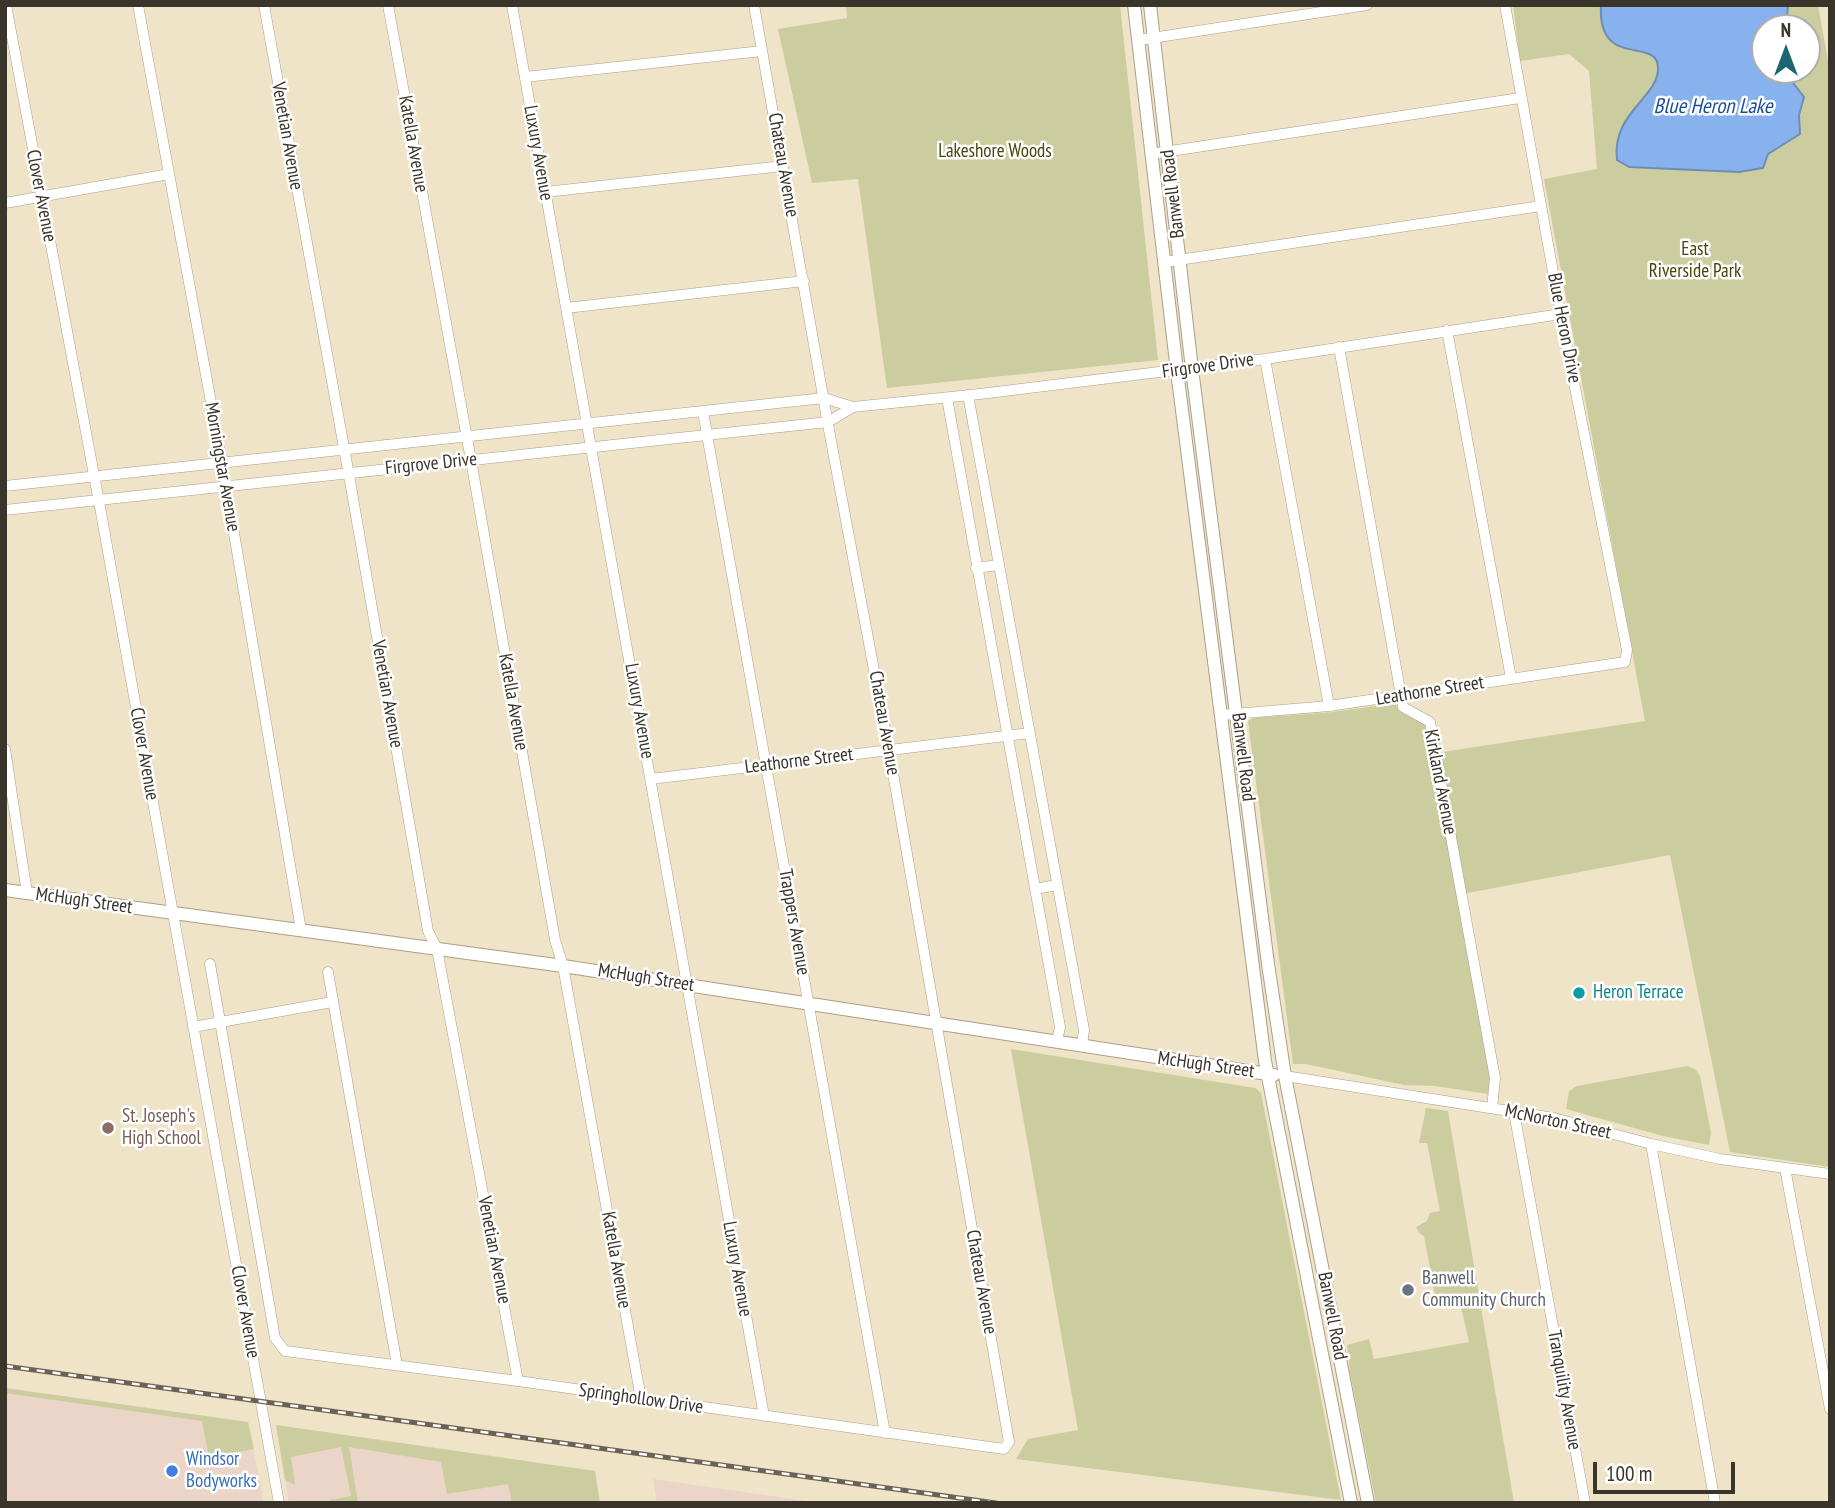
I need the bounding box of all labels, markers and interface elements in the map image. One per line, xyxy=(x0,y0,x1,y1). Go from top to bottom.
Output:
north arrow xyxy=(1751,14,1821,84)
text: N xyxy=(1781,18,1791,42)
street label: Venetian Avenue xyxy=(266,80,308,192)
street label: Katella Avenue xyxy=(393,94,433,194)
water label: Blue Heron Lake xyxy=(1654,94,1772,120)
street label: Luxury Avenue xyxy=(518,104,558,202)
street label: Chateau Avenue xyxy=(763,111,803,219)
park label: Lakeshore Woods xyxy=(938,141,1052,163)
street label: Clover Avenue xyxy=(21,148,61,244)
street label: Banwell Road xyxy=(1156,148,1190,240)
park label: East Riverside Park xyxy=(1649,239,1741,283)
street label: Blue Heron Drive xyxy=(1542,271,1586,385)
street label: Firgrove Drive xyxy=(1161,348,1255,384)
street label: Morningstar Avenue xyxy=(199,400,245,534)
street label: Firgrove Drive xyxy=(384,448,478,480)
street label: Venetian Avenue xyxy=(366,638,408,750)
street label: Katella Avenue xyxy=(493,652,533,752)
street label: Luxury Avenue xyxy=(619,662,659,760)
street label: Chateau Avenue xyxy=(864,669,904,777)
street label: Leathorne Street xyxy=(1374,671,1486,711)
street label: Clover Avenue xyxy=(125,706,163,802)
street label: Banwell Road xyxy=(1226,711,1260,803)
street label: Kirkland Avenue xyxy=(1419,727,1461,837)
street label: Leathorne Street xyxy=(743,743,855,779)
street label: Trappers Avenue xyxy=(773,867,815,977)
street label: McHugh Street xyxy=(34,883,134,919)
street label: McHugh Street xyxy=(596,959,696,997)
place label: Heron Terrace xyxy=(1593,982,1683,1004)
marker: Heron Terrace xyxy=(1571,985,1587,1001)
street label: McHugh Street xyxy=(1156,1047,1256,1083)
street label: McNorton Street xyxy=(1503,1100,1613,1144)
place label: St. Joseph's High School xyxy=(122,1106,201,1150)
marker: St. Joseph's High School xyxy=(100,1120,116,1136)
street label: Venetian Avenue xyxy=(472,1194,516,1306)
street label: Katella Avenue xyxy=(596,1210,636,1310)
street label: Luxury Avenue xyxy=(717,1220,757,1318)
street label: Chateau Avenue xyxy=(961,1228,1001,1336)
street label: Clover Avenue xyxy=(226,1264,264,1360)
place label: Banwell Community Church xyxy=(1422,1268,1546,1312)
street label: Banwell Road xyxy=(1312,1270,1352,1362)
marker: Banwell Community Church xyxy=(1400,1282,1416,1298)
street label: Tranquility Avenue xyxy=(1542,1328,1586,1452)
street label: Springhollow Drive xyxy=(577,1379,705,1419)
scale bar xyxy=(1597,1448,1739,1492)
place label: Windsor Bodyworks xyxy=(186,1449,257,1493)
text: 100 m xyxy=(1606,1460,1652,1487)
marker: Windsor Bodyworks xyxy=(164,1463,180,1479)

